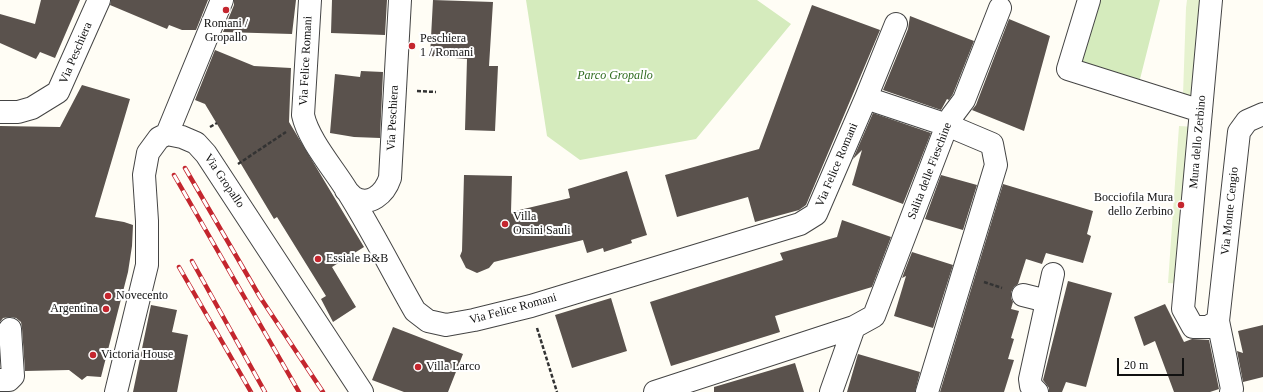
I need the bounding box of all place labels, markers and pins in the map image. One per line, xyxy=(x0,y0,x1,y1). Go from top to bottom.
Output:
marker: Romani / Gropallo xyxy=(221,5,231,15)
place label: Romani / Gropallo xyxy=(204,17,248,45)
place label: Peschiera 1 / Romani xyxy=(420,32,473,60)
marker: Peschiera 1 / Romani xyxy=(407,41,417,51)
place label: Bocciofila Mura dello Zerbino xyxy=(1094,191,1173,219)
marker: Bocciofila Mura dello Zerbino xyxy=(1176,200,1186,210)
place label: Villa Orsini Sauli xyxy=(513,210,571,238)
marker: Villa Orsini Sauli xyxy=(500,219,510,229)
place label: Essiale B&B xyxy=(326,252,388,266)
marker: Essiale B&B xyxy=(313,254,323,264)
place label: Novecento xyxy=(116,289,168,303)
marker: Novecento xyxy=(103,291,113,301)
place label: Argentina xyxy=(50,302,98,316)
marker: Argentina xyxy=(101,304,111,314)
place label: Victoria House xyxy=(101,348,173,362)
marker: Victoria House xyxy=(88,350,98,360)
place label: Villa Larco xyxy=(426,360,480,374)
marker: Villa Larco xyxy=(413,362,423,372)

